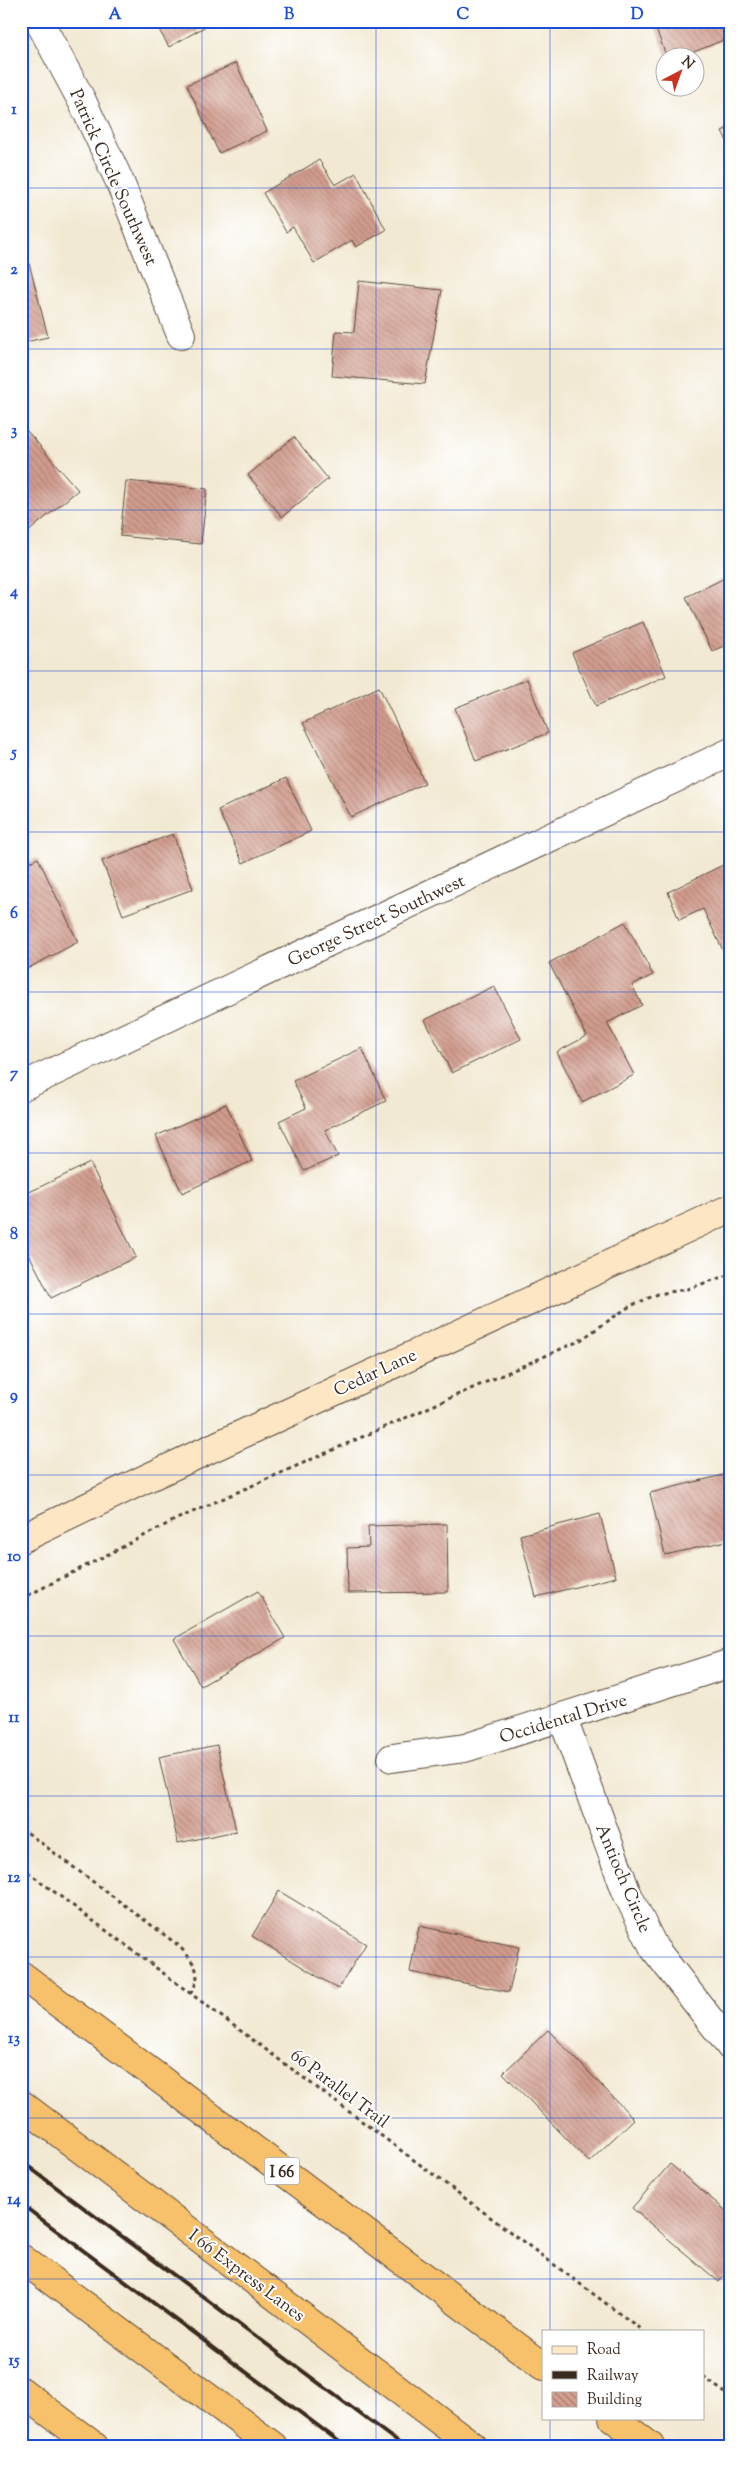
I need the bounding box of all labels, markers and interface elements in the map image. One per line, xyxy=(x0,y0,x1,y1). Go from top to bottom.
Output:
text: A xyxy=(109,4,122,27)
text: B xyxy=(284,4,294,27)
text: C xyxy=(457,4,470,27)
text: D xyxy=(631,4,644,27)
north arrow xyxy=(654,48,704,98)
text: N xyxy=(676,52,698,75)
street label: Patrick Circle Southwest xyxy=(61,85,163,270)
text: 1 xyxy=(11,99,17,122)
text: 2 xyxy=(10,259,18,282)
text: 3 xyxy=(11,420,18,443)
text: 4 xyxy=(9,581,18,604)
text: 5 xyxy=(9,742,17,765)
street label: George Street Southwest xyxy=(284,869,470,974)
text: 6 xyxy=(10,903,18,926)
text: 7 xyxy=(10,1063,19,1086)
text: 8 xyxy=(10,1224,18,1247)
street label: Cedar Lane xyxy=(330,1343,422,1404)
text: 9 xyxy=(10,1385,18,1408)
text: 10 xyxy=(7,1546,21,1569)
street label: Occidental Drive xyxy=(497,1688,631,1752)
text: 11 xyxy=(9,1707,20,1730)
street label: Antioch Circle xyxy=(588,1820,657,1937)
text: 12 xyxy=(8,1867,21,1890)
text: 13 xyxy=(8,2028,20,2051)
street label: 66 Parallel Trail xyxy=(284,2044,394,2135)
road number: I 66 xyxy=(264,2158,300,2184)
text: 14 xyxy=(7,2189,21,2212)
street label: I 66 Express Lanes xyxy=(182,2224,310,2329)
legend xyxy=(542,2330,704,2420)
text: Road xyxy=(587,2340,621,2361)
text: 15 xyxy=(9,2350,20,2373)
text: Railway xyxy=(587,2366,639,2387)
text: Building xyxy=(587,2390,642,2411)

